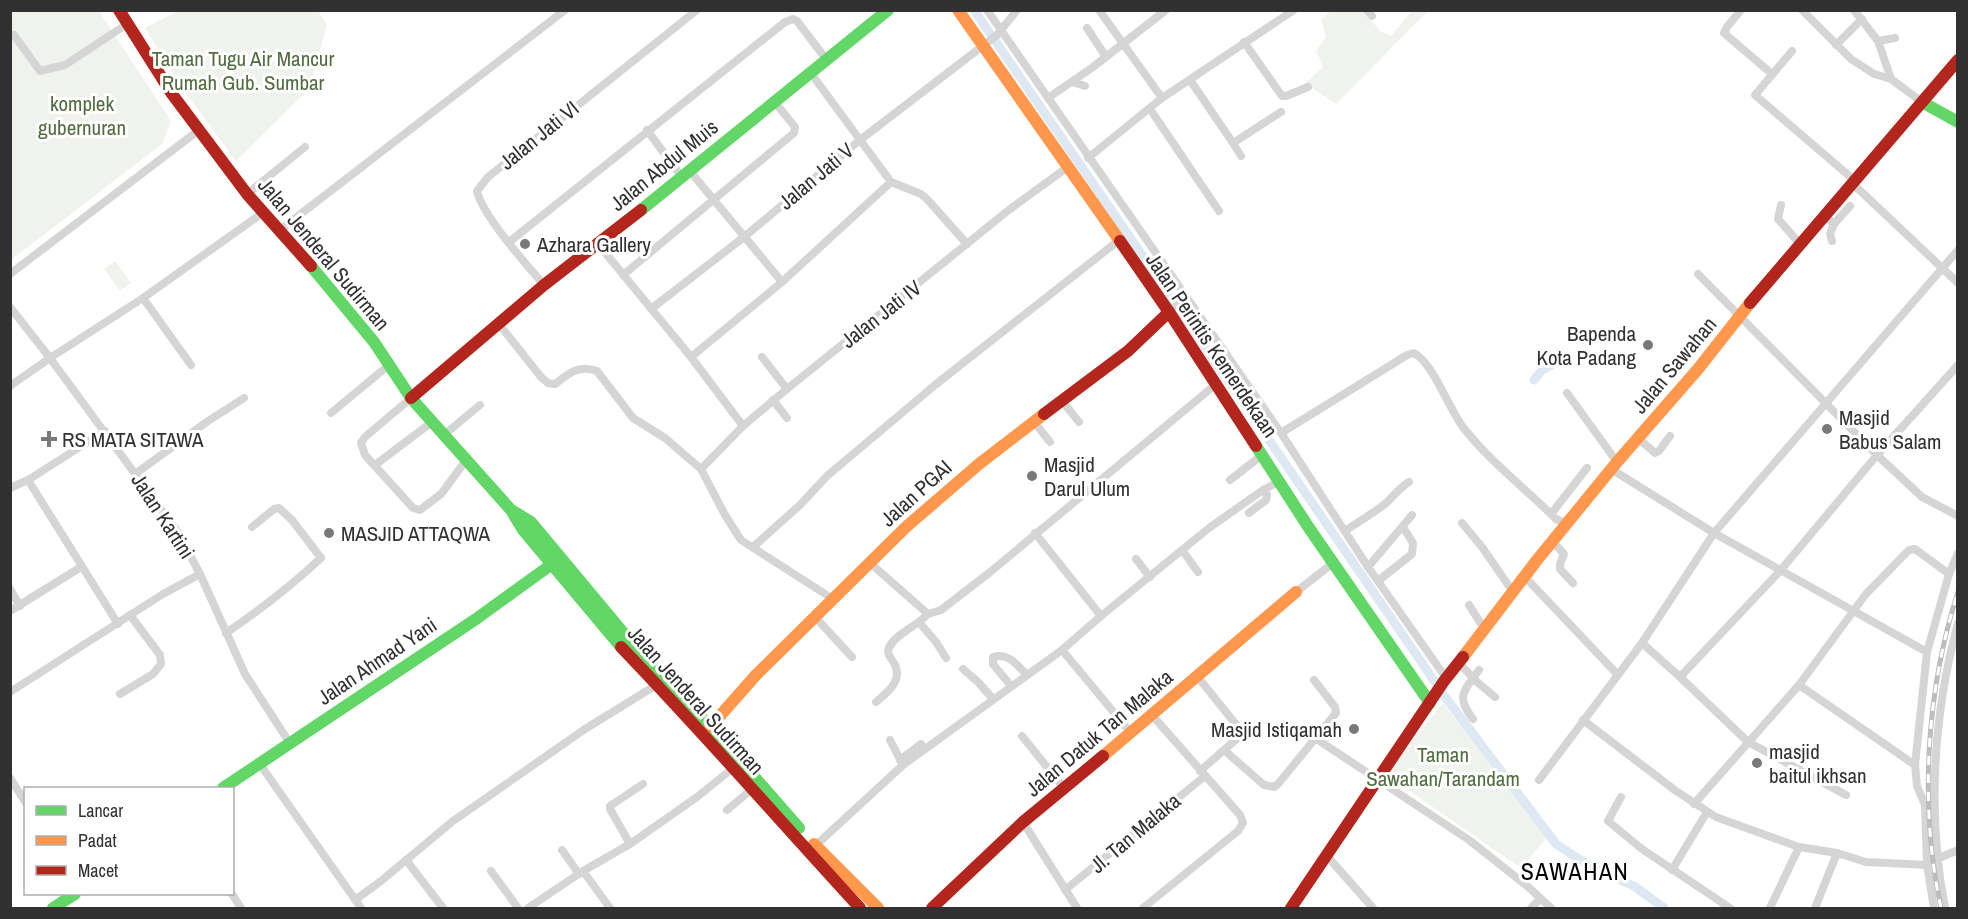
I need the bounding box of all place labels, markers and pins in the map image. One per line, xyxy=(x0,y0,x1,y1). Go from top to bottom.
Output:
place label: Azhara Gallery xyxy=(536,230,651,259)
marker: Azhara Gallery xyxy=(518,237,532,251)
place label: Bapenda Kota Padang xyxy=(1536,319,1636,372)
marker: Bapenda Kota Padang xyxy=(1641,338,1655,352)
place label: Masjid Babus Salam xyxy=(1839,403,1941,456)
marker: Masjid Babus Salam xyxy=(1820,422,1834,436)
place label: RS MATA SITAWA xyxy=(62,425,204,454)
marker: RS MATA SITAWA xyxy=(40,430,58,448)
place label: Masjid Darul Ulum xyxy=(1044,450,1130,503)
marker: Masjid Darul Ulum xyxy=(1025,469,1039,483)
place label: MASJID ATTAQWA xyxy=(341,519,491,548)
marker: MASJID ATTAQWA xyxy=(322,526,336,540)
place label: Masjid Istiqamah xyxy=(1211,715,1342,744)
marker: Masjid Istiqamah xyxy=(1347,722,1361,736)
place label: masjid baitul ikhsan xyxy=(1769,737,1867,790)
marker: masjid baitul ikhsan xyxy=(1750,756,1764,770)

